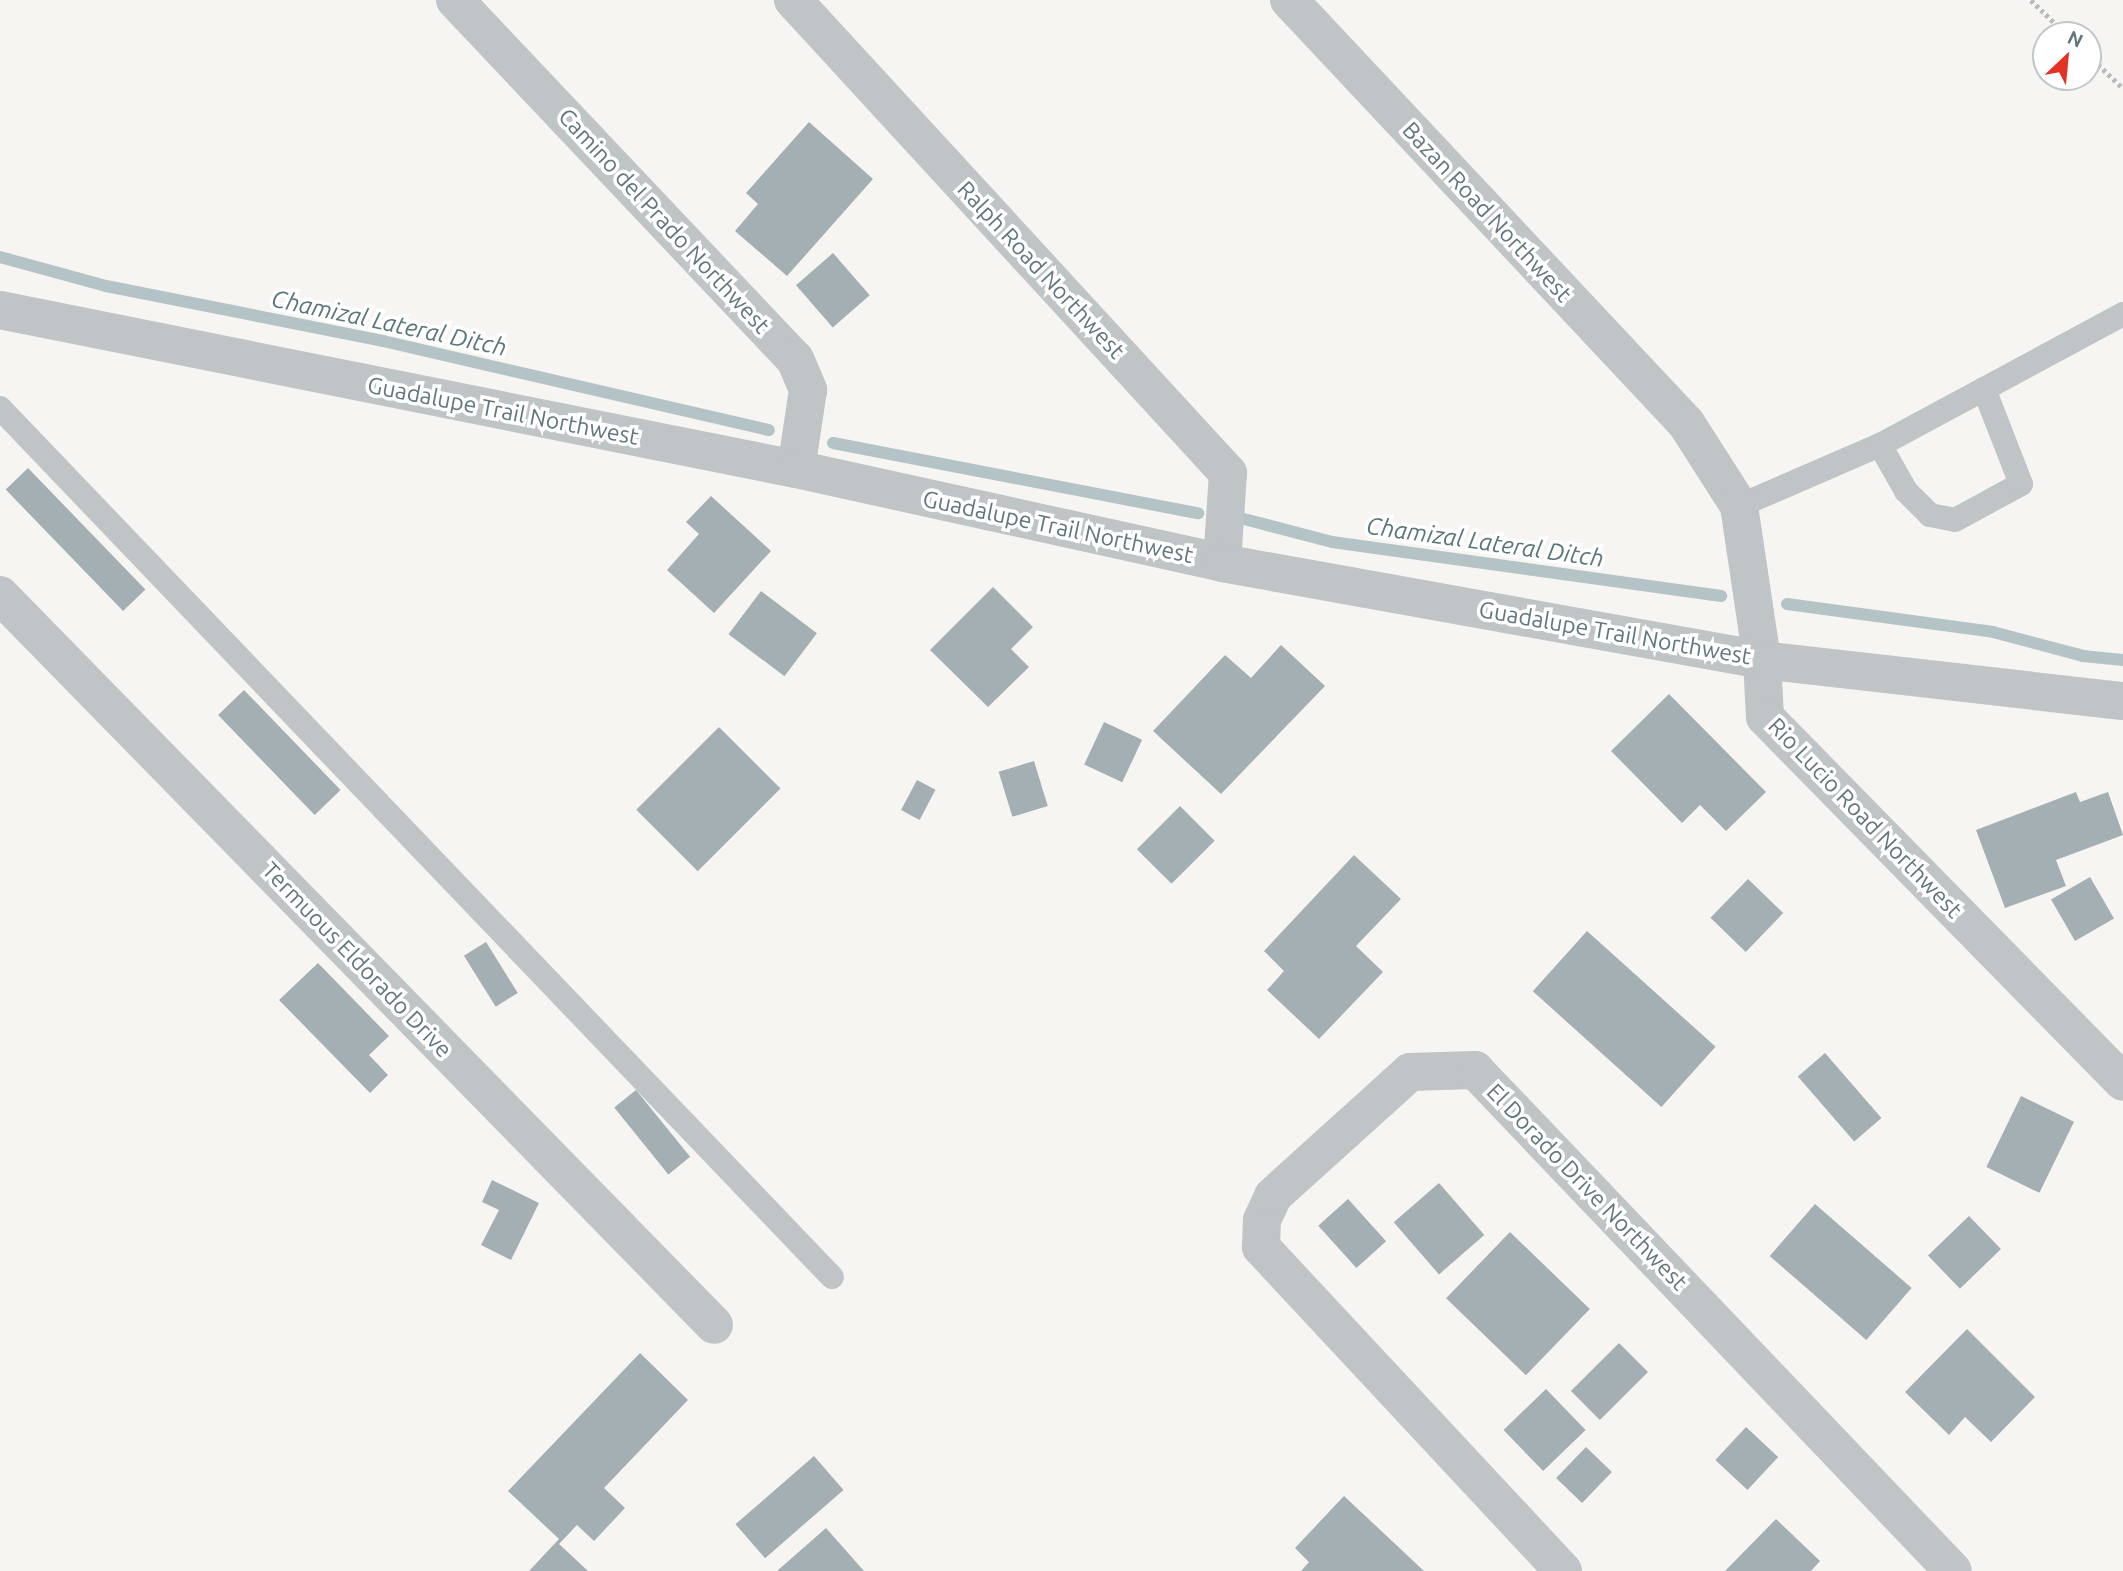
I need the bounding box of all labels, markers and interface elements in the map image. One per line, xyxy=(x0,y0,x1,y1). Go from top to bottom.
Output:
north arrow xyxy=(2032,21,2102,91)
text: N xyxy=(2064,26,2087,52)
street label: Camino del Prado Northwest xyxy=(552,103,776,339)
street label: Bazan Road Northwest xyxy=(1397,116,1577,308)
street label: Ralph Road Northwest xyxy=(952,176,1130,364)
water label: Chamizal Lateral Ditch xyxy=(269,284,509,362)
street label: Guadalupe Trail Northwest xyxy=(365,371,641,451)
street label: Guadalupe Trail Northwest xyxy=(920,485,1196,569)
water label: Chamizal Lateral Ditch xyxy=(1364,511,1606,573)
street label: Guadalupe Trail Northwest xyxy=(1477,595,1753,671)
street label: Rio Lucio Road Northwest xyxy=(1762,712,1968,924)
street label: Termuous Eldorado Drive xyxy=(256,857,458,1063)
street label: El Dorado Drive Northwest xyxy=(1481,1078,1693,1296)

